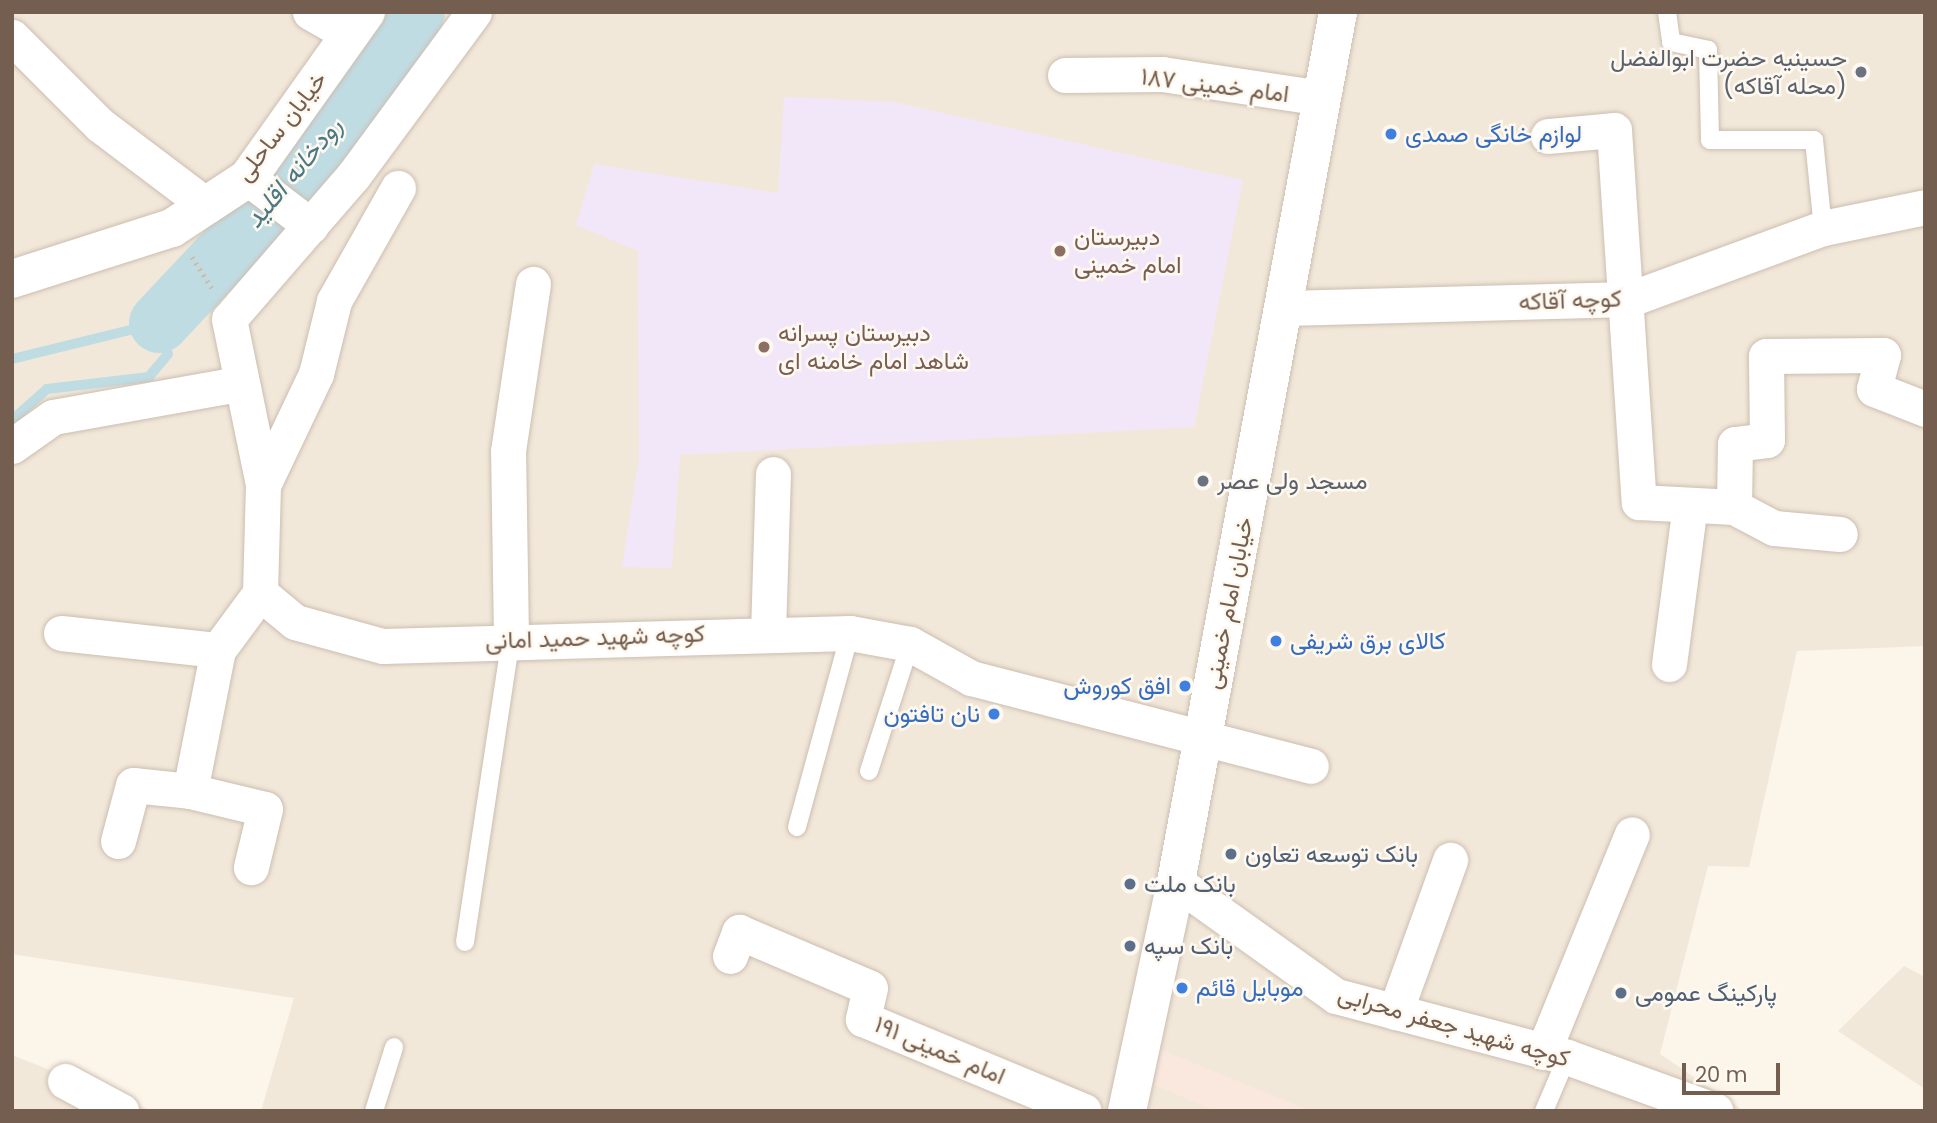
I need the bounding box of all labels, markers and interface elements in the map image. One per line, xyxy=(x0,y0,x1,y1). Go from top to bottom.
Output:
place label: حسینیه حضرت ابوالفضل (محله آقاکه) xyxy=(1610,44,1847,100)
street label: امام خمینی ۱۸۷ xyxy=(1139,62,1291,108)
marker: حسینیه حضرت ابوالفضل (محله آقاکه) xyxy=(1853,64,1869,80)
street label: خیابان ساحلی xyxy=(229,65,333,187)
water label: رودخانه اقلید xyxy=(239,111,349,235)
place label: لوازم خانگی صمدی xyxy=(1405,120,1582,148)
marker: لوازم خانگی صمدی xyxy=(1383,126,1399,142)
place label: دبیرستان امام خمینی xyxy=(1074,223,1182,279)
marker: دبیرستان امام خمینی xyxy=(1052,243,1068,259)
street label: کوچه آقاکه xyxy=(1518,284,1622,316)
place label: دبیرستان پسرانه شاهد امام خامنه ای xyxy=(778,319,969,375)
marker: دبیرستان پسرانه شاهد امام خامنه ای xyxy=(756,339,772,355)
place label: مسجد ولی عصر xyxy=(1217,467,1368,495)
marker: مسجد ولی عصر xyxy=(1195,473,1211,489)
street label: خیابان امام خمینی xyxy=(1197,515,1259,691)
street label: کوچه شهید حمید امانی xyxy=(485,619,705,655)
place label: کالای برق شریفی xyxy=(1290,627,1446,655)
marker: کالای برق شریفی xyxy=(1268,633,1284,649)
place label: افق کوروش xyxy=(1063,672,1171,700)
marker: افق کوروش xyxy=(1177,678,1193,694)
place label: نان تافتون xyxy=(884,700,980,728)
marker: نان تافتون xyxy=(986,706,1002,722)
place label: بانک توسعه تعاون xyxy=(1245,840,1418,868)
marker: بانک توسعه تعاون xyxy=(1223,846,1239,862)
place label: بانک ملت xyxy=(1144,870,1236,898)
marker: بانک ملت xyxy=(1122,876,1138,892)
place label: بانک سپه xyxy=(1144,932,1233,960)
marker: بانک سپه xyxy=(1122,938,1138,954)
place label: موبایل قائم xyxy=(1196,974,1303,1002)
street label: کوچه شهید جعفر محرابی xyxy=(1335,979,1573,1073)
place label: پارکینگ عمومی xyxy=(1635,979,1777,1007)
marker: موبایل قائم xyxy=(1174,980,1190,996)
marker: پارکینگ عمومی xyxy=(1613,985,1629,1001)
street label: امام خمینی ۱۹۱ xyxy=(870,1010,1010,1090)
scale bar xyxy=(1685,1050,1783,1094)
text: 20 m xyxy=(1695,1060,1748,1089)

